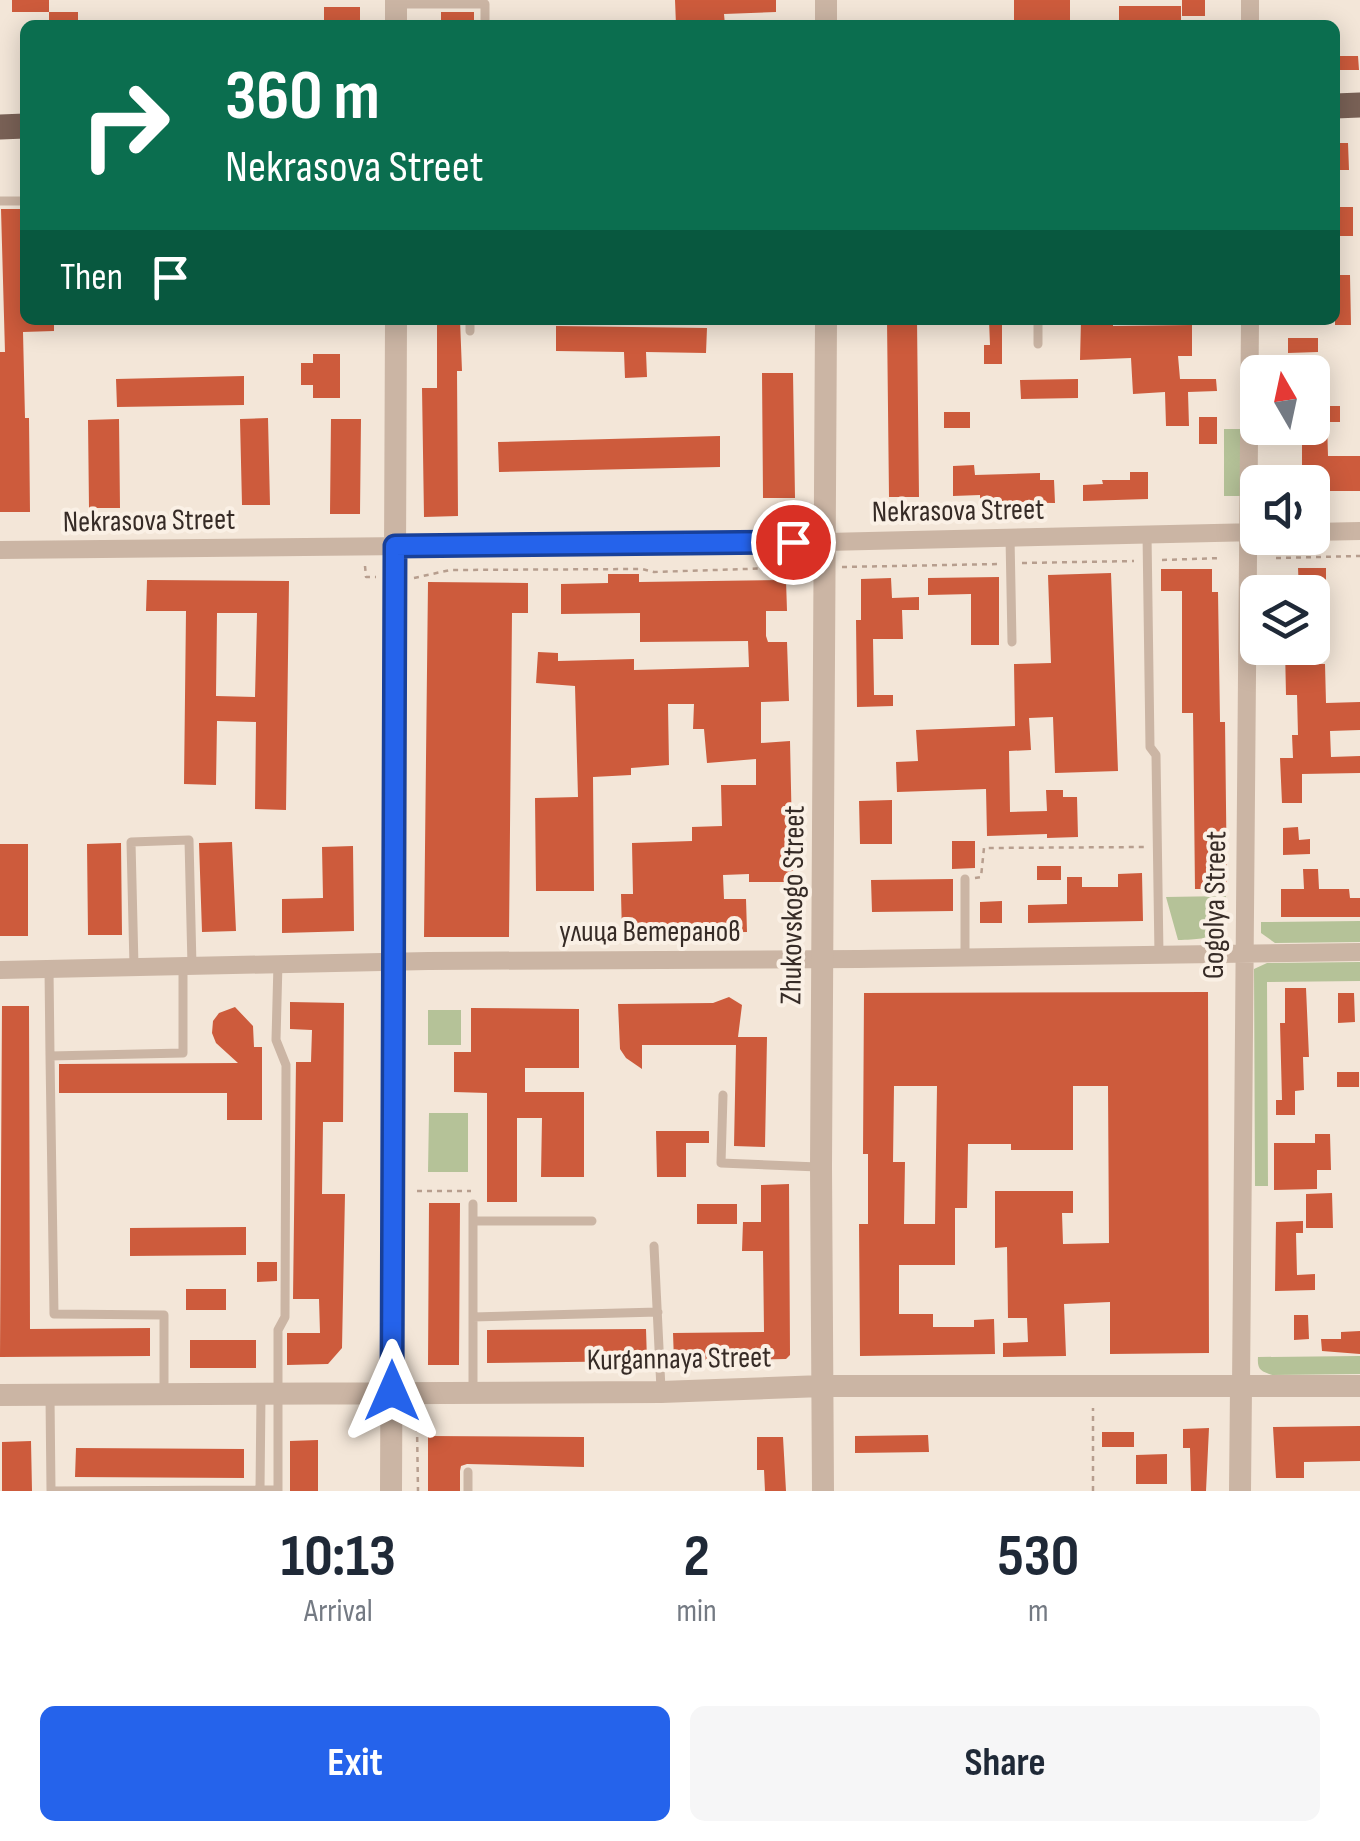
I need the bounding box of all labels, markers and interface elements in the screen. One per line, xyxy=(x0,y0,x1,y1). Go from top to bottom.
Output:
text: 360 m xyxy=(225,55,380,139)
icon: right xyxy=(60,60,190,190)
text: Nekrasova Street xyxy=(225,140,483,195)
icon: arrive xyxy=(143,250,198,305)
text: Then xyxy=(60,255,123,300)
north arrow xyxy=(1240,355,1330,445)
map controls xyxy=(1240,355,1330,665)
button: sound xyxy=(1240,465,1330,555)
street label: Nekrasova Street xyxy=(872,491,1044,531)
pin xyxy=(751,500,836,585)
street label: Nekrasova Street xyxy=(63,501,235,541)
icon: arrive xyxy=(766,515,821,570)
button: layers xyxy=(1240,575,1330,665)
street label: Zhukovskogo Street xyxy=(773,805,813,1005)
street label: Gogolya Street xyxy=(1196,831,1234,979)
street label: улица Ветеранов xyxy=(559,914,741,950)
position arrow xyxy=(340,1339,444,1443)
street label: Kurgannaya Street xyxy=(586,1339,772,1379)
text: 10:13 xyxy=(281,1521,396,1593)
text: 2 xyxy=(684,1521,710,1593)
text: 530 xyxy=(997,1521,1079,1593)
text: Arrival xyxy=(304,1592,373,1631)
text: min xyxy=(677,1592,717,1631)
text: m xyxy=(1028,1592,1049,1631)
button: Exit xyxy=(40,1706,670,1821)
button: Share xyxy=(690,1706,1320,1821)

